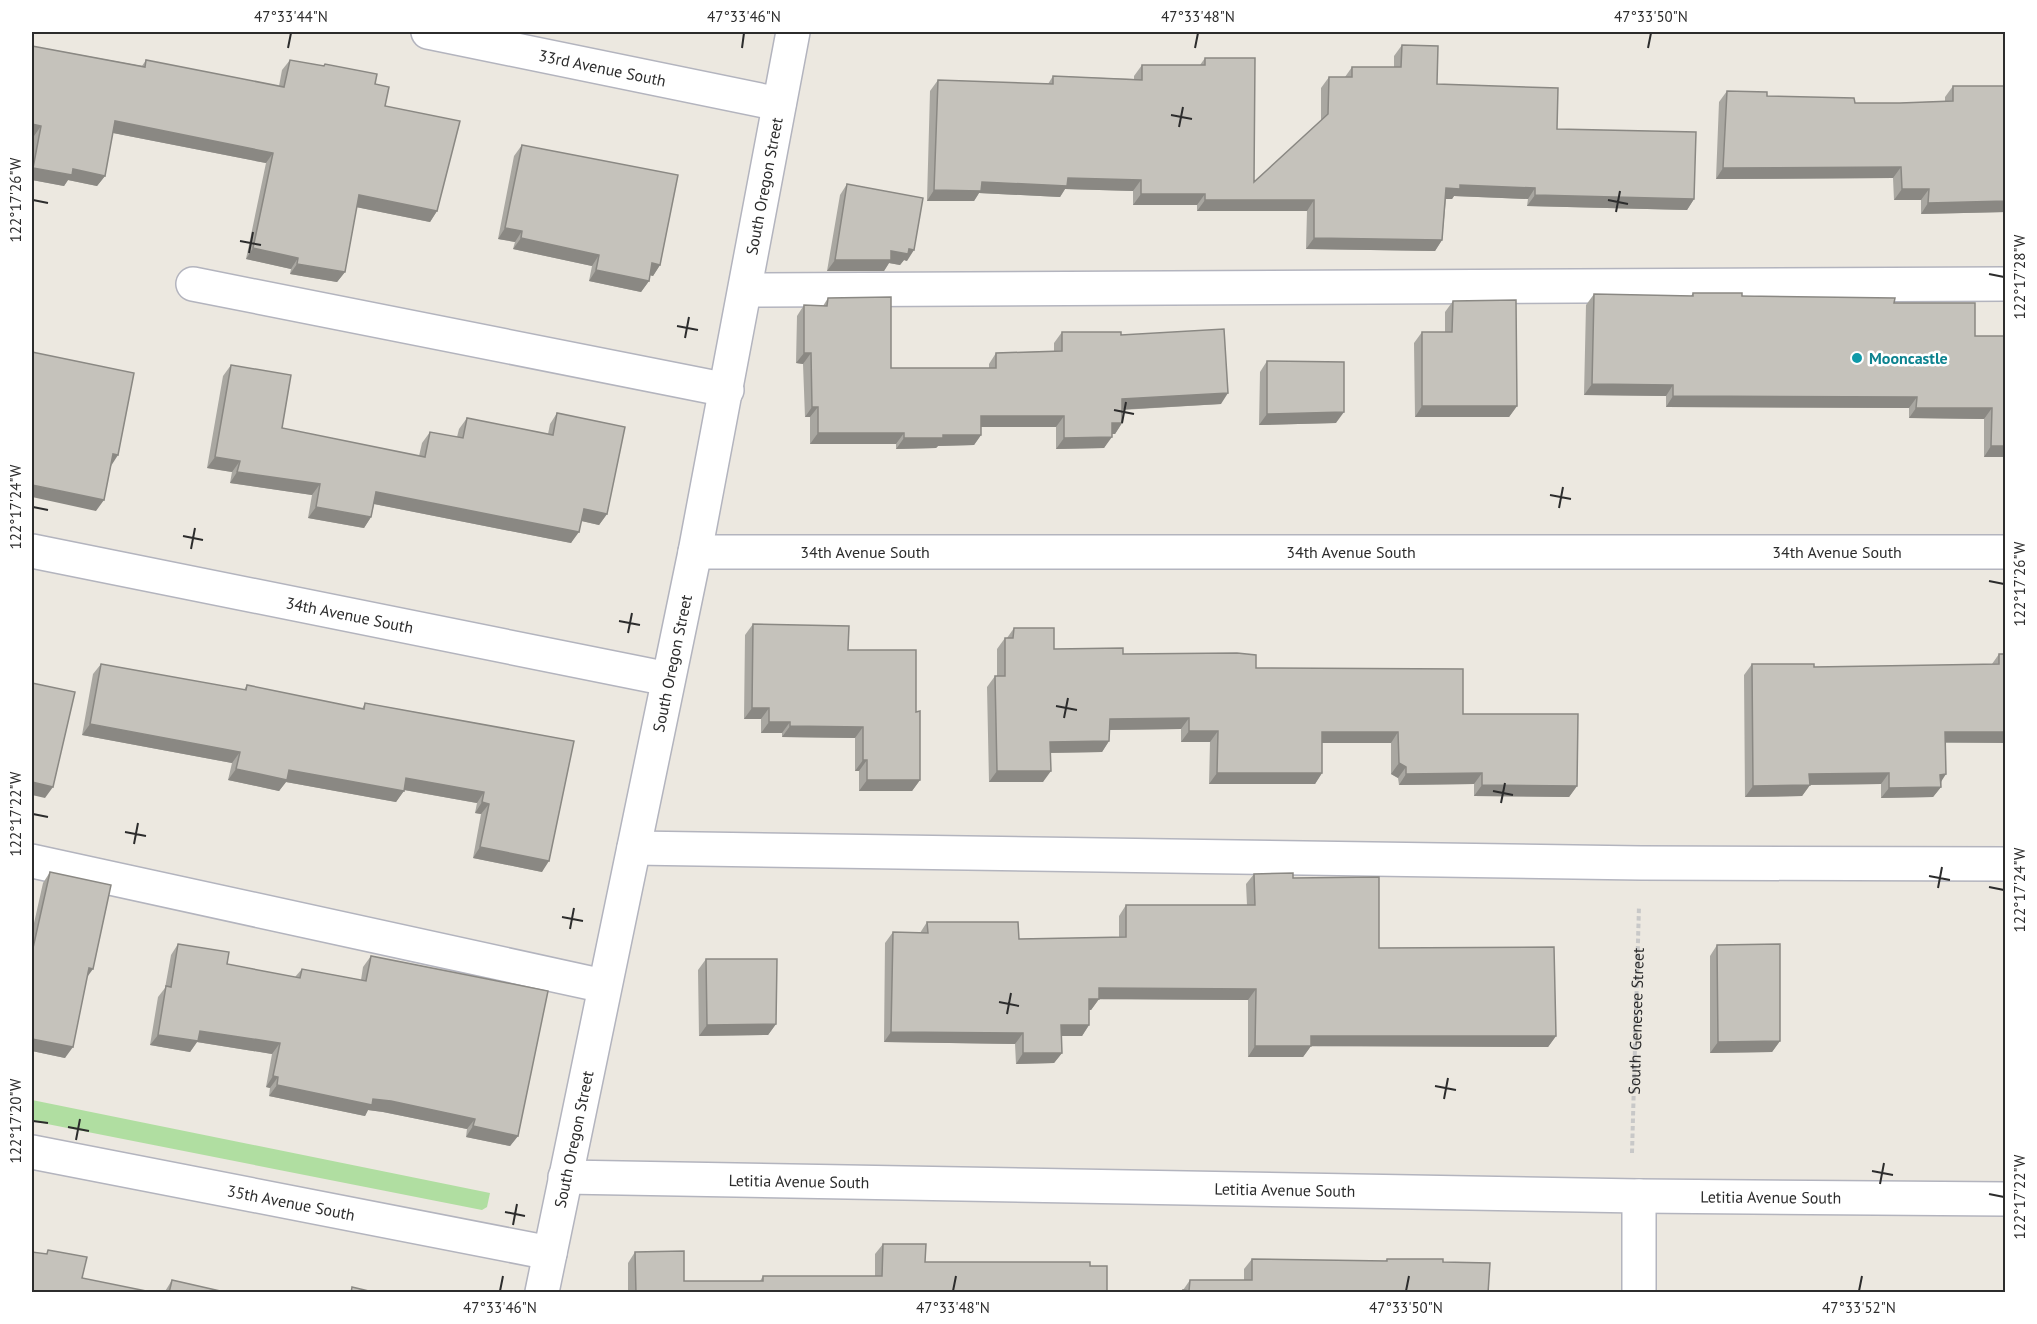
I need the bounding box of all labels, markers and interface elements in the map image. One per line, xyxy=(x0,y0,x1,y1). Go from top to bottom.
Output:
text: 47°33'44"N xyxy=(254,7,328,26)
text: 47°33'46"N xyxy=(707,7,781,26)
text: 47°33'48"N xyxy=(1161,7,1235,26)
text: 47°33'50"N xyxy=(1614,7,1688,26)
street label: 33rd Avenue South xyxy=(537,45,668,91)
street label: South Oregon Street xyxy=(741,115,787,257)
text: 122°17'26"W xyxy=(6,157,25,242)
text: 122°17'28"W xyxy=(2010,234,2029,319)
place label: Mooncastle xyxy=(1869,348,1948,368)
marker: Mooncastle xyxy=(1850,351,1864,365)
text: 122°17'24"W xyxy=(6,464,25,549)
text: 122°17'26"W xyxy=(2010,541,2029,626)
street label: 34th Avenue South xyxy=(800,542,930,562)
street label: 34th Avenue South xyxy=(1286,542,1416,562)
street label: 34th Avenue South xyxy=(1772,542,1902,562)
street label: 34th Avenue South xyxy=(284,592,415,638)
street label: South Oregon Street xyxy=(648,592,696,734)
text: 122°17'22"W xyxy=(6,771,25,856)
text: 122°17'24"W xyxy=(2010,847,2029,932)
street label: South Genesee Street xyxy=(1624,947,1648,1095)
street label: South Oregon Street xyxy=(550,1068,598,1210)
text: 122°17'20"W xyxy=(6,1078,25,1163)
text: 122°17'22"W xyxy=(2010,1154,2029,1239)
street label: Letitia Avenue South xyxy=(728,1170,870,1192)
street label: Letitia Avenue South xyxy=(1214,1178,1355,1201)
street label: 35th Avenue South xyxy=(226,1180,357,1225)
street label: Letitia Avenue South xyxy=(1700,1187,1841,1208)
text: 47°33'46"N xyxy=(463,1298,537,1317)
text: 47°33'48"N xyxy=(916,1298,990,1317)
text: 47°33'50"N xyxy=(1369,1298,1443,1317)
text: 47°33'52"N xyxy=(1822,1298,1896,1317)

